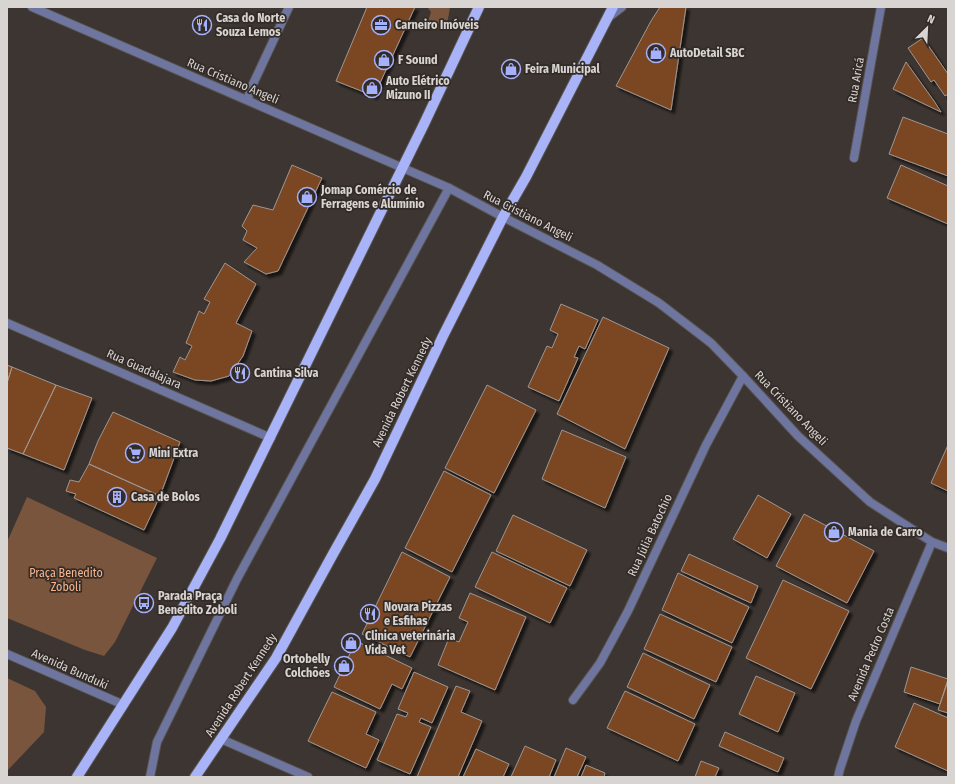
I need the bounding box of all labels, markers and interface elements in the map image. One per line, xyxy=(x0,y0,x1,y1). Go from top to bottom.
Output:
north arrow xyxy=(907,8,947,48)
place label: Casa do Norte Souza Lemos xyxy=(216,11,285,39)
text: N xyxy=(925,12,937,27)
restaurant icon: Casa do Norte Souza Lemos xyxy=(191,14,213,36)
office icon: Carneiro Imóveis xyxy=(370,14,392,36)
place label: Carneiro Imóveis xyxy=(395,18,479,32)
shop icon: AutoDetail SBC xyxy=(645,42,667,64)
place label: AutoDetail SBC xyxy=(669,46,745,60)
shop icon: F Sound xyxy=(373,49,395,71)
place label: F Sound xyxy=(398,53,437,67)
street label: Rua Cristiano Angeli xyxy=(185,55,281,107)
street label: Rua Aricá xyxy=(845,56,867,104)
shop icon: Feira Municipal xyxy=(500,58,522,80)
place label: Feira Municipal xyxy=(525,62,600,76)
place label: Auto Elétrico Mizuno II xyxy=(385,74,450,102)
shop icon: Auto Elétrico Mizuno II xyxy=(361,77,383,99)
place label: Jomap Comércio de Ferragens e Alumínio xyxy=(320,183,425,211)
shop icon: Jomap Comércio de Ferragens e Alumínio xyxy=(296,186,318,208)
street label: Rua Cristiano Angeli xyxy=(481,187,575,245)
street label: Avenida Robert Kennedy xyxy=(369,334,435,449)
street label: Rua Guadalajara xyxy=(105,346,184,392)
restaurant icon: Cantina Silva xyxy=(229,362,251,384)
place label: Cantina Silva xyxy=(254,366,318,380)
street label: Rua Cristiano Angeli xyxy=(752,368,830,448)
supermarket icon: Mini Extra xyxy=(124,442,146,464)
place label: Mini Extra xyxy=(149,446,198,460)
building icon: Casa de Bolos xyxy=(106,486,128,508)
place label: Casa de Bolos xyxy=(131,490,201,504)
street label: Rua Júlia Batochio xyxy=(625,492,675,578)
shop icon: Mania de Carro xyxy=(823,521,845,543)
place label: Mania de Carro xyxy=(848,525,923,539)
park label: Praça Benedito Zoboli xyxy=(29,566,103,594)
place label: Parada Praça Benedito Zoboli xyxy=(158,589,237,617)
bus stop icon: Parada Praça Benedito Zoboli xyxy=(133,592,155,614)
place label: Novara Pizzas e Esfihas xyxy=(384,600,453,628)
restaurant icon: Novara Pizzas e Esfihas xyxy=(359,603,381,625)
street label: Avenida Pedro Costa xyxy=(845,605,897,703)
place label: Clinica veterinária Vida Vet xyxy=(364,629,455,657)
street label: Avenida Robert Kennedy xyxy=(202,630,280,739)
shop icon: Clinica veterinária Vida Vet xyxy=(340,632,362,654)
street label: Avenida Bunduki xyxy=(29,646,111,692)
place label: Ortobelly Colchões xyxy=(283,652,331,680)
shop icon: Ortobelly Colchões xyxy=(333,655,355,677)

